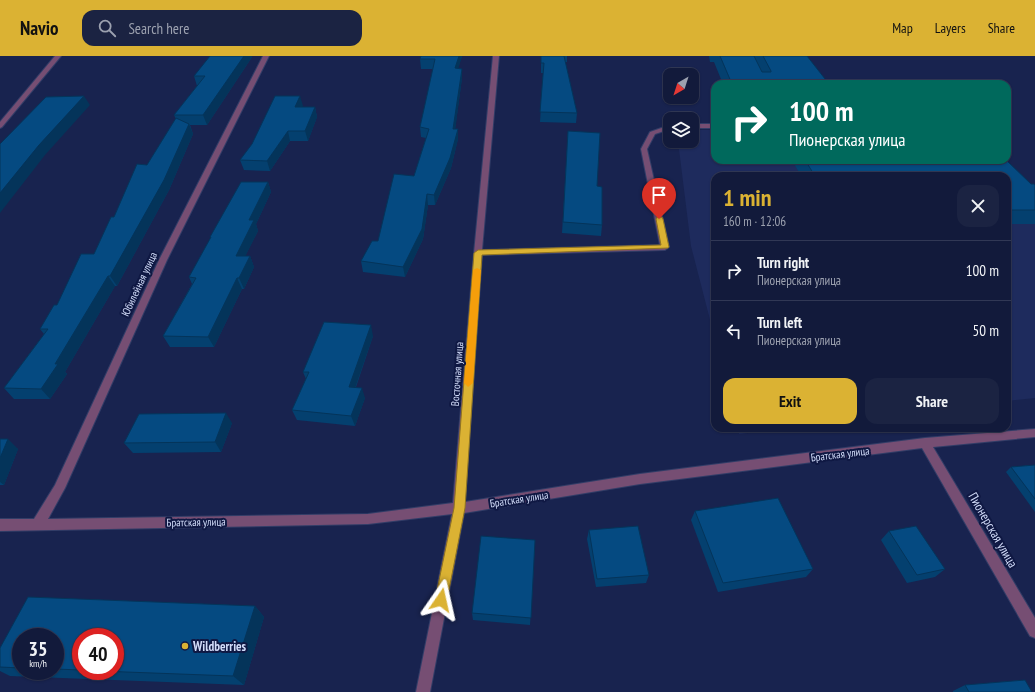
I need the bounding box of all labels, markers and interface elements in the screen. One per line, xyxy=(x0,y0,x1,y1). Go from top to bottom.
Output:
search box xyxy=(82,10,362,46)
text: Navio xyxy=(20,16,58,40)
icon: search xyxy=(96,17,118,39)
text: Search here xyxy=(128,19,189,38)
text: Map xyxy=(892,19,913,37)
text: Layers xyxy=(935,19,966,37)
text: Share xyxy=(988,19,1015,37)
north arrow xyxy=(663,68,699,104)
map controls xyxy=(663,68,699,148)
text: 100 m xyxy=(789,92,853,129)
icon: right xyxy=(723,96,775,148)
button: layers xyxy=(663,112,699,148)
text: Пионерская улица xyxy=(789,128,905,151)
pin xyxy=(642,178,676,219)
text: 1 min xyxy=(723,182,771,213)
icon: arrive xyxy=(648,184,670,206)
button: close xyxy=(957,185,999,227)
text: 160 m · 12:06 xyxy=(723,213,786,230)
street label: Юбилейная улица xyxy=(118,249,160,319)
text: Turn right xyxy=(757,253,809,272)
icon: right xyxy=(723,260,745,282)
text: 100 m xyxy=(966,261,999,280)
text: Пионерская улица xyxy=(757,272,841,289)
text: Turn left xyxy=(757,313,802,332)
icon: left xyxy=(723,320,745,342)
text: 50 m xyxy=(973,321,999,340)
text: Пионерская улица xyxy=(757,332,841,349)
street label: Восточная улица xyxy=(448,341,466,407)
button: Exit xyxy=(723,378,857,424)
button: Share xyxy=(865,378,999,424)
street label: Братская улица xyxy=(810,443,870,465)
street label: Братская улица xyxy=(489,487,549,511)
street label: Пионерская улица xyxy=(965,489,1021,571)
street label: Братская улица xyxy=(166,514,226,530)
position arrow xyxy=(420,579,462,621)
speed limit sign: 40 xyxy=(72,628,124,680)
text: 35 xyxy=(28,636,48,662)
place label: Wildberries xyxy=(192,638,247,655)
marker: Wildberries xyxy=(180,641,190,651)
text: km/h xyxy=(29,657,47,670)

